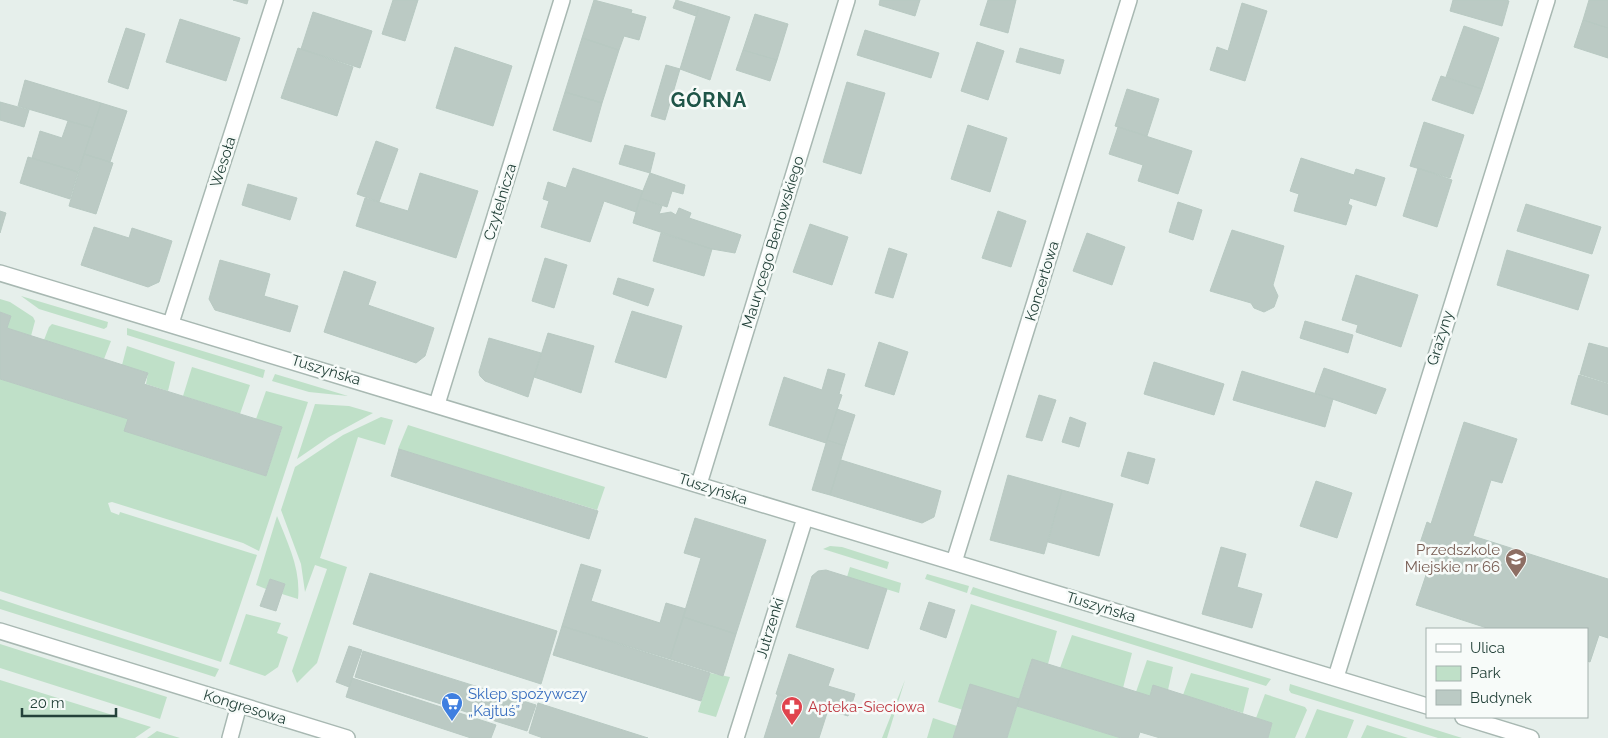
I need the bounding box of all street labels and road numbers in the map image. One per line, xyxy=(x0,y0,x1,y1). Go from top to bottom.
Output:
street label: Wesoła xyxy=(206,134,240,190)
street label: Maurycego Beniowskiego xyxy=(738,154,808,330)
street label: Czytelnicza xyxy=(480,161,520,243)
street label: Koncertowa xyxy=(1021,239,1063,323)
street label: Grażyny xyxy=(1423,308,1457,368)
street label: Tuszyńska xyxy=(289,351,363,389)
street label: Tuszyńska xyxy=(676,469,750,509)
street label: Tuszyńska xyxy=(1064,588,1138,626)
street label: Jutrzenki xyxy=(752,596,788,660)
street label: Kongresowa xyxy=(201,686,289,728)

